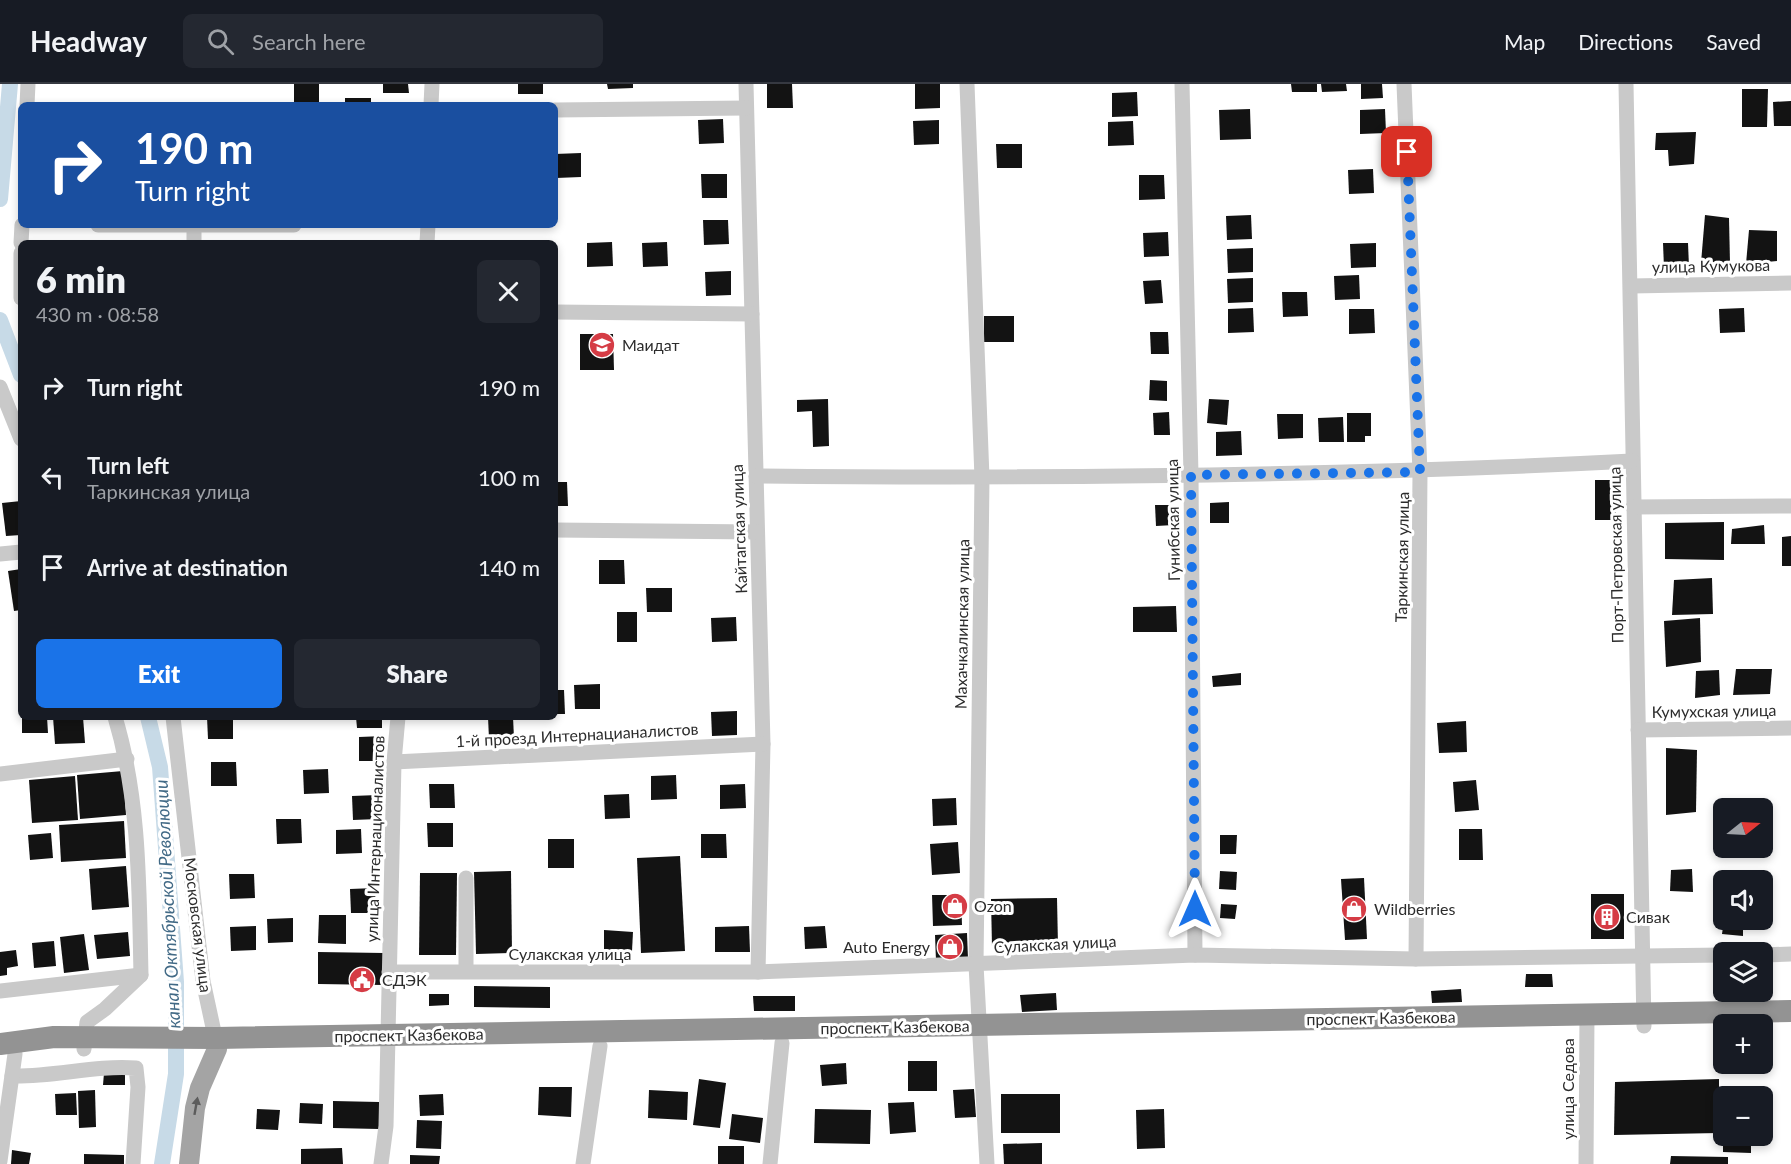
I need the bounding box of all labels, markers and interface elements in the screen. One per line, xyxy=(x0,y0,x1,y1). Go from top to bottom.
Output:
search box xyxy=(183,14,603,68)
text: Headway xyxy=(30,24,147,58)
icon: search xyxy=(204,25,237,58)
text: Search here xyxy=(252,28,366,55)
text: Map xyxy=(1504,29,1545,54)
text: Directions xyxy=(1578,29,1673,54)
text: Saved xyxy=(1706,29,1761,54)
text: 190 m xyxy=(135,123,253,173)
icon: right xyxy=(36,126,114,204)
pin xyxy=(1381,126,1432,177)
icon: arrive xyxy=(1390,135,1423,168)
text: Turn right xyxy=(135,174,250,207)
street label: улица Кумукова xyxy=(1652,255,1770,276)
text: 6 min xyxy=(36,257,126,301)
button: close xyxy=(477,260,540,323)
text: 430 m · 08:58 xyxy=(36,302,159,326)
school or university icon: Маидат xyxy=(587,330,617,360)
place label: Маидат xyxy=(622,335,680,354)
icon: right xyxy=(36,371,69,404)
text: Turn right xyxy=(87,374,182,401)
text: 190 m xyxy=(478,374,540,401)
text: Turn left xyxy=(87,452,169,479)
street label: Гунибская улица xyxy=(1162,459,1183,581)
icon: left xyxy=(36,461,69,494)
text: 100 m xyxy=(478,464,540,491)
street label: Кайтагская улица xyxy=(727,464,750,594)
street label: Порт-Петровская улица xyxy=(1604,467,1627,643)
text: Таркинская улица xyxy=(87,479,250,503)
street label: Таркинская улица xyxy=(1391,492,1412,622)
street label: Махачкалинская улица xyxy=(951,539,972,709)
icon: arrive xyxy=(36,551,69,584)
text: Arrive at destination xyxy=(87,554,288,581)
text: 140 m xyxy=(478,554,540,581)
button: Exit xyxy=(36,639,282,708)
button: Share xyxy=(294,639,540,708)
street label: Кумухская улица xyxy=(1651,700,1777,721)
street label: 1-й проезд Интернацианалистов xyxy=(455,719,699,750)
street label: улица Интернационалистов xyxy=(361,735,388,943)
water label: канал Октябрьской Революции xyxy=(149,779,185,1029)
north arrow xyxy=(1713,798,1773,858)
map controls xyxy=(1713,798,1773,1146)
street label: Московская улица xyxy=(181,856,216,994)
button: sound xyxy=(1713,870,1773,930)
position arrow xyxy=(1163,877,1227,941)
shop icon: Ozon xyxy=(940,891,970,921)
shop icon: Wildberries xyxy=(1339,894,1369,924)
place label: Ozon xyxy=(974,896,1012,915)
place label: Wildberries xyxy=(1374,899,1455,918)
building icon: Сивак xyxy=(1592,902,1622,932)
place label: Сивак xyxy=(1626,907,1671,926)
street label: Сулакская улица xyxy=(993,931,1117,956)
shop icon: Auto Energy xyxy=(935,932,965,962)
place label: Auto Energy xyxy=(843,937,931,956)
button: layers xyxy=(1713,942,1773,1002)
street label: Сулакская улица xyxy=(509,944,631,963)
public building icon: СДЭК xyxy=(347,965,377,995)
place label: СДЭК xyxy=(382,970,427,989)
street label: проспект Казбекова xyxy=(1306,1007,1456,1028)
button: + xyxy=(1713,1014,1773,1074)
street label: проспект Казбекова xyxy=(820,1016,970,1037)
street label: проспект Казбекова xyxy=(334,1024,484,1045)
street label: улица Седова xyxy=(1558,1038,1577,1140)
button: − xyxy=(1713,1086,1773,1146)
one-way arrow xyxy=(192,1096,201,1115)

